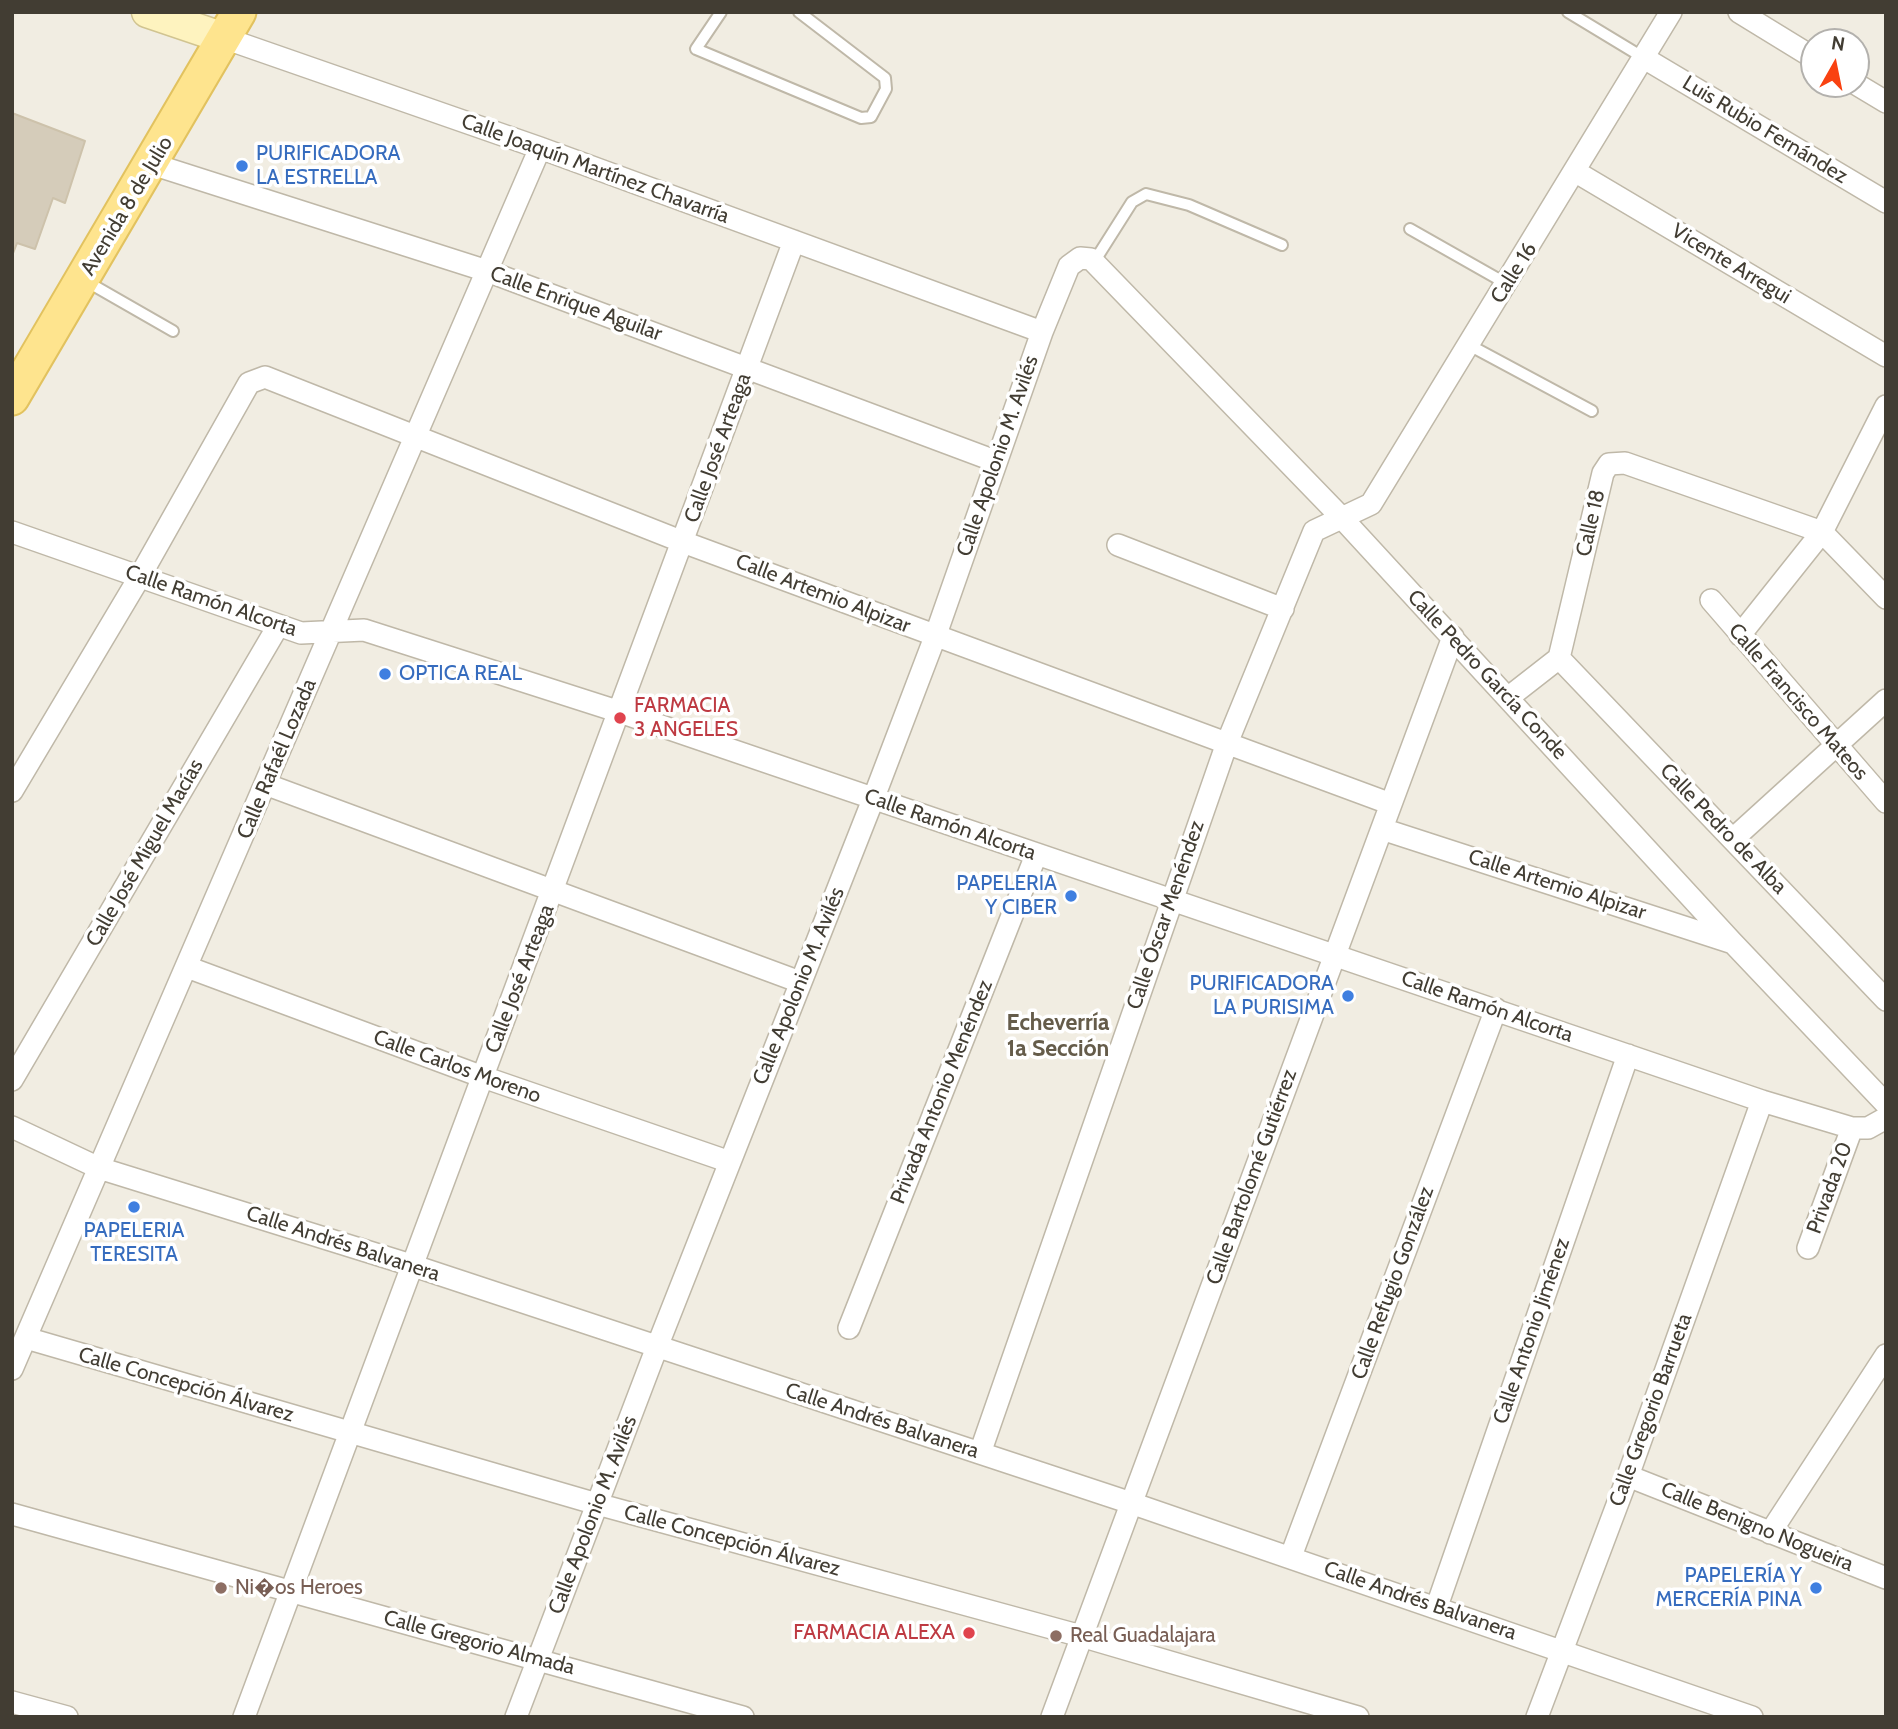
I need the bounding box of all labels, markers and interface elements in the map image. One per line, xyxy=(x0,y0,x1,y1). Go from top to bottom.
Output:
north arrow xyxy=(1800,28,1870,98)
text: N xyxy=(1830,31,1846,56)
street label: Luis Rubio Fernández xyxy=(1678,71,1852,189)
street label: Calle Joaquín Martínez Chavarría xyxy=(458,109,732,229)
street label: Avenida 8 de Julio xyxy=(76,132,178,280)
place label: PURIFICADORA LA ESTRELLA xyxy=(256,141,400,191)
marker: PURIFICADORA LA ESTRELLA xyxy=(234,158,250,174)
street label: Vicente Arregui xyxy=(1667,218,1795,310)
street label: Calle 16 xyxy=(1486,238,1542,308)
street label: Calle Enrique Aguilar xyxy=(487,261,665,347)
street label: Calle Apolonio M. Avilés xyxy=(952,352,1044,560)
street label: Calle José Arteaga xyxy=(679,370,757,526)
street label: Calle 18 xyxy=(1571,487,1611,559)
street label: Calle Artemio Alpizar xyxy=(732,549,914,639)
street label: Calle Ramón Alcorta xyxy=(122,560,300,642)
street label: Calle Pedro García Conde xyxy=(1402,585,1572,765)
street label: Calle Francisco Mateos xyxy=(1723,618,1873,786)
place label: OPTICA REAL xyxy=(399,661,522,687)
marker: OPTICA REAL xyxy=(377,666,393,682)
street label: Calle Rafaél Lozada xyxy=(232,675,322,843)
place label: FARMACIA 3 ANGELES xyxy=(634,693,738,743)
marker: FARMACIA 3 ANGELES xyxy=(612,710,628,726)
street label: Calle José Miguel Macías xyxy=(81,755,209,951)
street label: Calle Pedro de Alba xyxy=(1654,758,1792,900)
street label: Calle Ramón Alcorta xyxy=(861,784,1039,866)
street label: Calle Óscar Menéndez xyxy=(1122,817,1210,1013)
street label: Calle Artemio Alpizar xyxy=(1465,844,1649,926)
place label: PAPELERIA Y CIBER xyxy=(956,871,1057,921)
street label: Calle Apolonio M. Avilés xyxy=(748,884,850,1088)
marker: PAPELERIA Y CIBER xyxy=(1063,888,1079,904)
street label: Calle José Arteaga xyxy=(480,901,560,1057)
street label: Calle Ramón Alcorta xyxy=(1398,966,1576,1048)
place label: PURIFICADORA LA PURISIMA xyxy=(1190,971,1334,1021)
street label: Privada Antonio Menéndez xyxy=(886,976,998,1208)
marker: PURIFICADORA LA PURISIMA xyxy=(1340,988,1356,1004)
district label: Echeverría 1a Sección xyxy=(1007,1009,1109,1063)
street label: Calle Carlos Moreno xyxy=(370,1025,544,1109)
street label: Calle Bartolomé Gutiérrez xyxy=(1201,1066,1303,1288)
street label: Privada 20 xyxy=(1802,1139,1858,1237)
street label: Calle Refugio González xyxy=(1346,1183,1440,1383)
marker: PAPELERIA TERESITA xyxy=(126,1199,142,1215)
street label: Calle Andrés Balvanera xyxy=(243,1201,443,1287)
place label: PAPELERIA TERESITA xyxy=(84,1218,184,1268)
street label: Calle Antonio Jiménez xyxy=(1488,1235,1576,1427)
street label: Calle Gregorio Barrueta xyxy=(1604,1310,1698,1510)
street label: Calle Concepción Álvarez xyxy=(75,1342,297,1428)
street label: Calle Andrés Balvanera xyxy=(782,1378,982,1464)
street label: Calle Apolonio M. Avilés xyxy=(543,1412,643,1618)
street label: Calle Benigno Nogueira xyxy=(1657,1477,1857,1577)
street label: Calle Concepción Álvarez xyxy=(621,1500,843,1582)
street label: Calle Andrés Balvanera xyxy=(1320,1556,1520,1646)
place label: PAPELERÍA Y MERCERÍA PINA xyxy=(1655,1563,1802,1613)
place label: Ni�os Heroes xyxy=(235,1575,363,1601)
marker: Ni�os Heroes xyxy=(213,1580,229,1596)
marker: PAPELERÍA Y MERCERÍA PINA xyxy=(1808,1580,1824,1596)
street label: Calle Gregorio Almada xyxy=(381,1605,577,1681)
place label: FARMACIA ALEXA xyxy=(793,1620,955,1646)
place label: Real Guadalajara xyxy=(1070,1623,1216,1649)
marker: FARMACIA ALEXA xyxy=(961,1625,977,1641)
marker: Real Guadalajara xyxy=(1048,1628,1064,1644)

